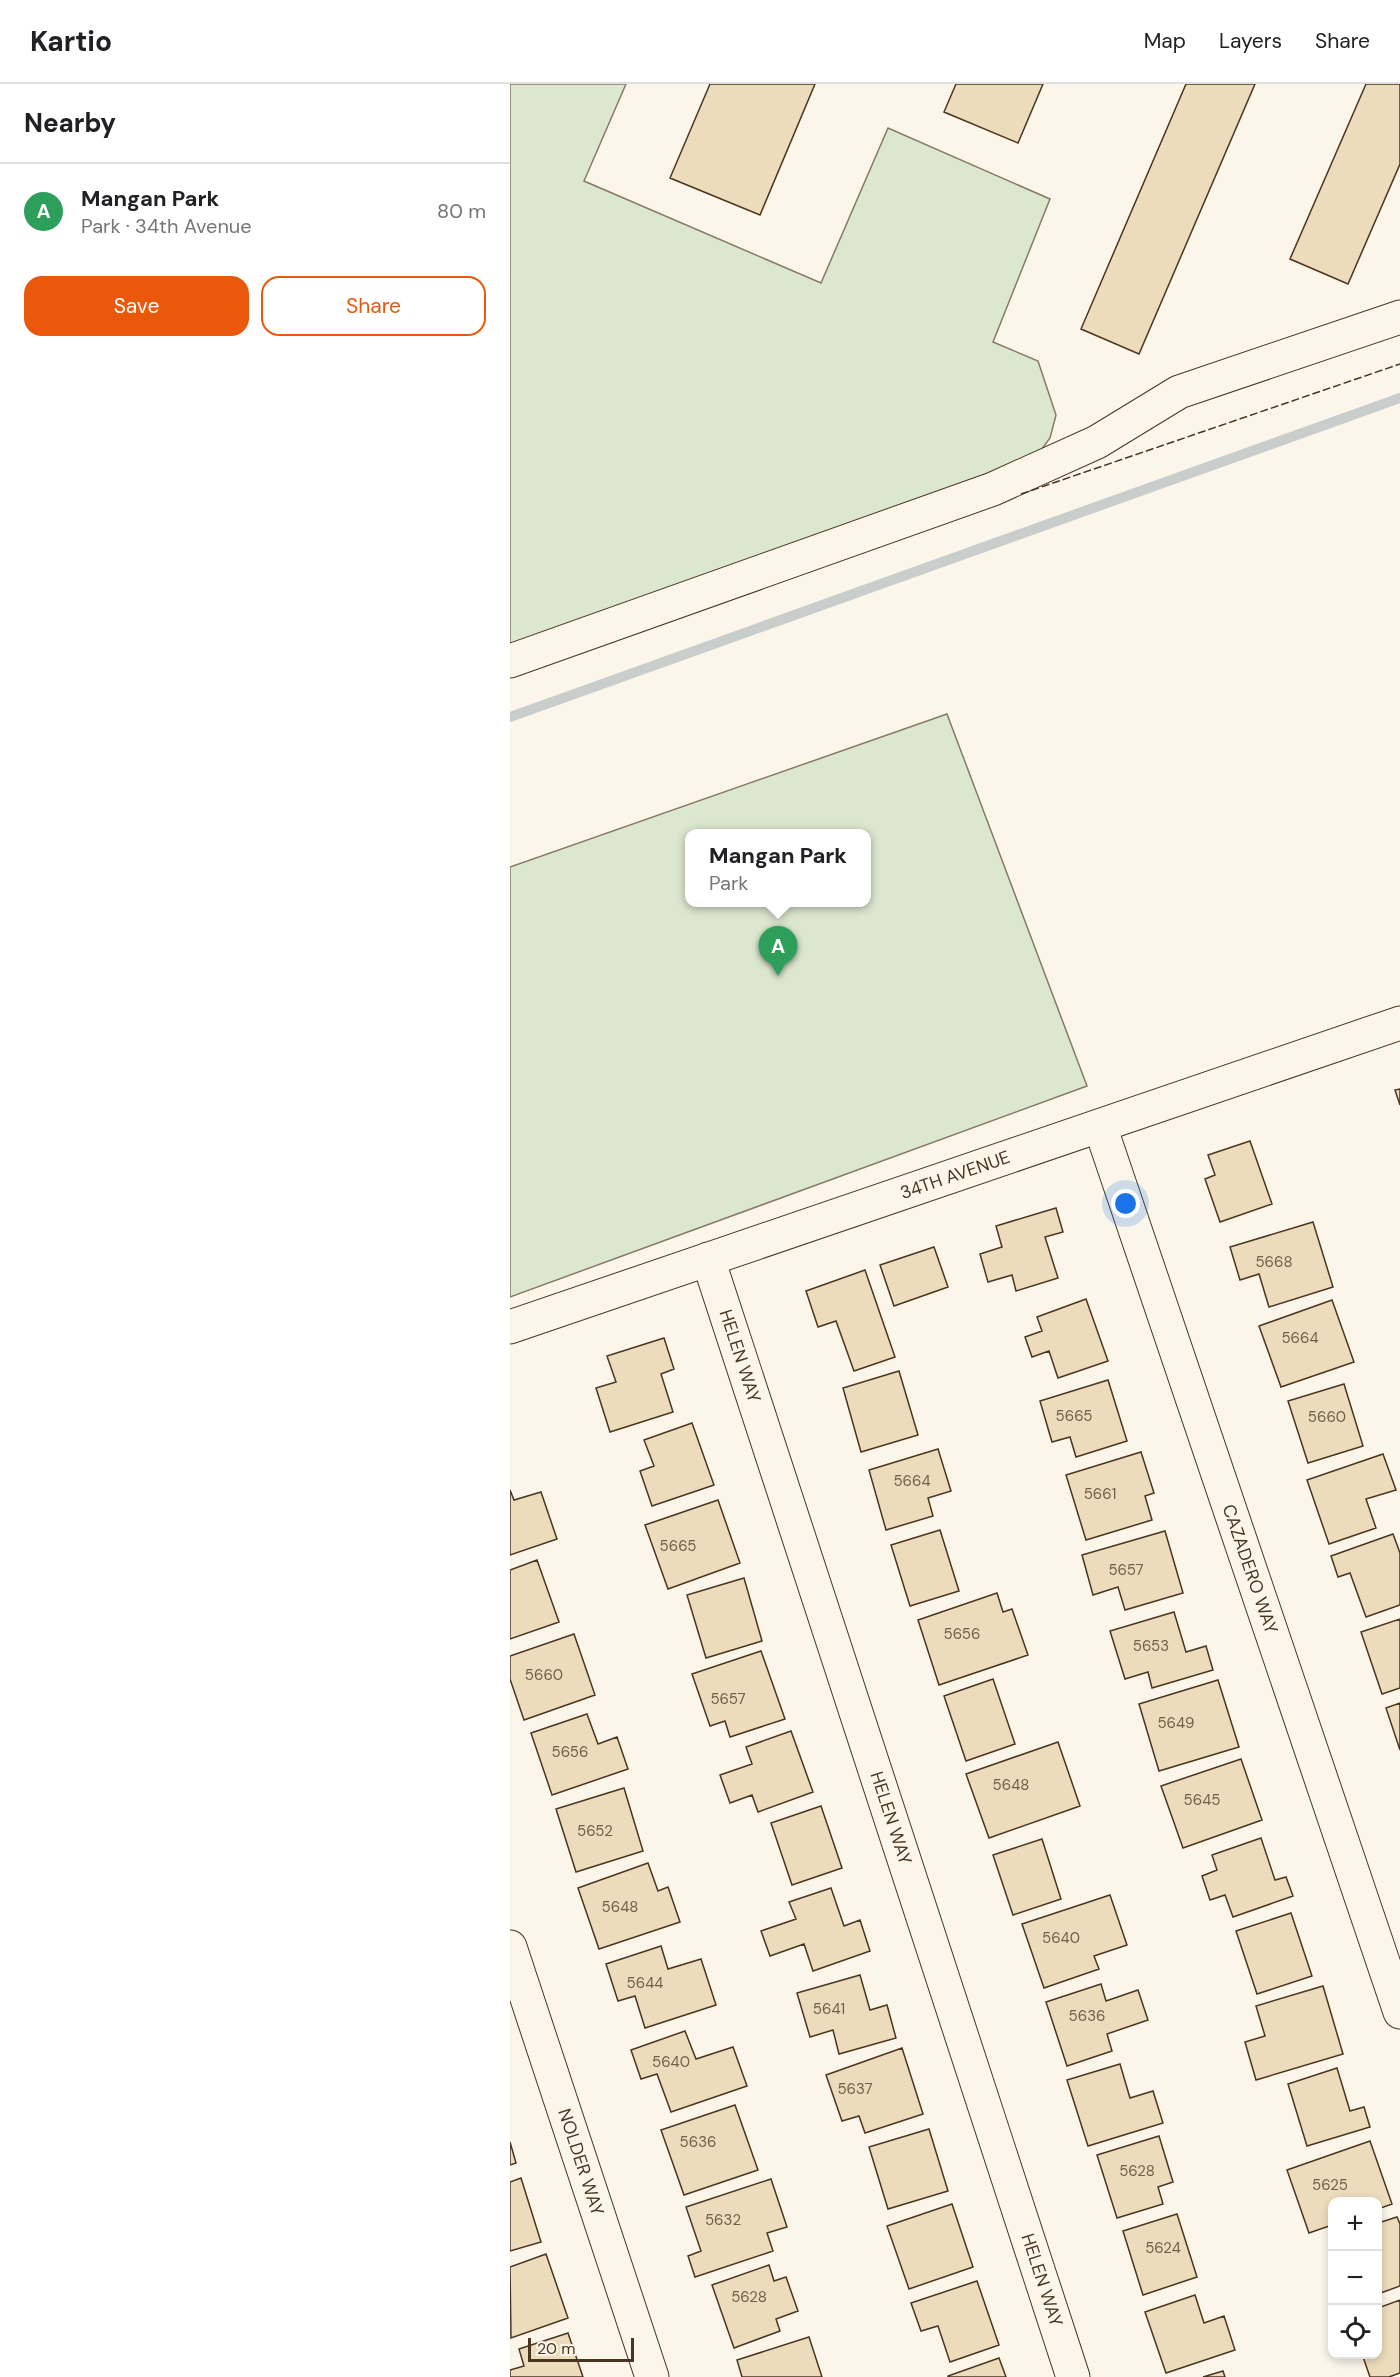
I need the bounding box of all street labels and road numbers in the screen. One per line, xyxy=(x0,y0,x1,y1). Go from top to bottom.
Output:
street label: 34TH AVENUE xyxy=(897,1145,1013,1205)
street label: HELEN WAY xyxy=(714,1306,767,1406)
street label: CAZADERO WAY xyxy=(1217,1501,1284,1637)
street label: HELEN WAY xyxy=(865,1768,918,1868)
street label: NOLDER WAY xyxy=(552,2105,610,2219)
street label: HELEN WAY xyxy=(1016,2230,1069,2330)

